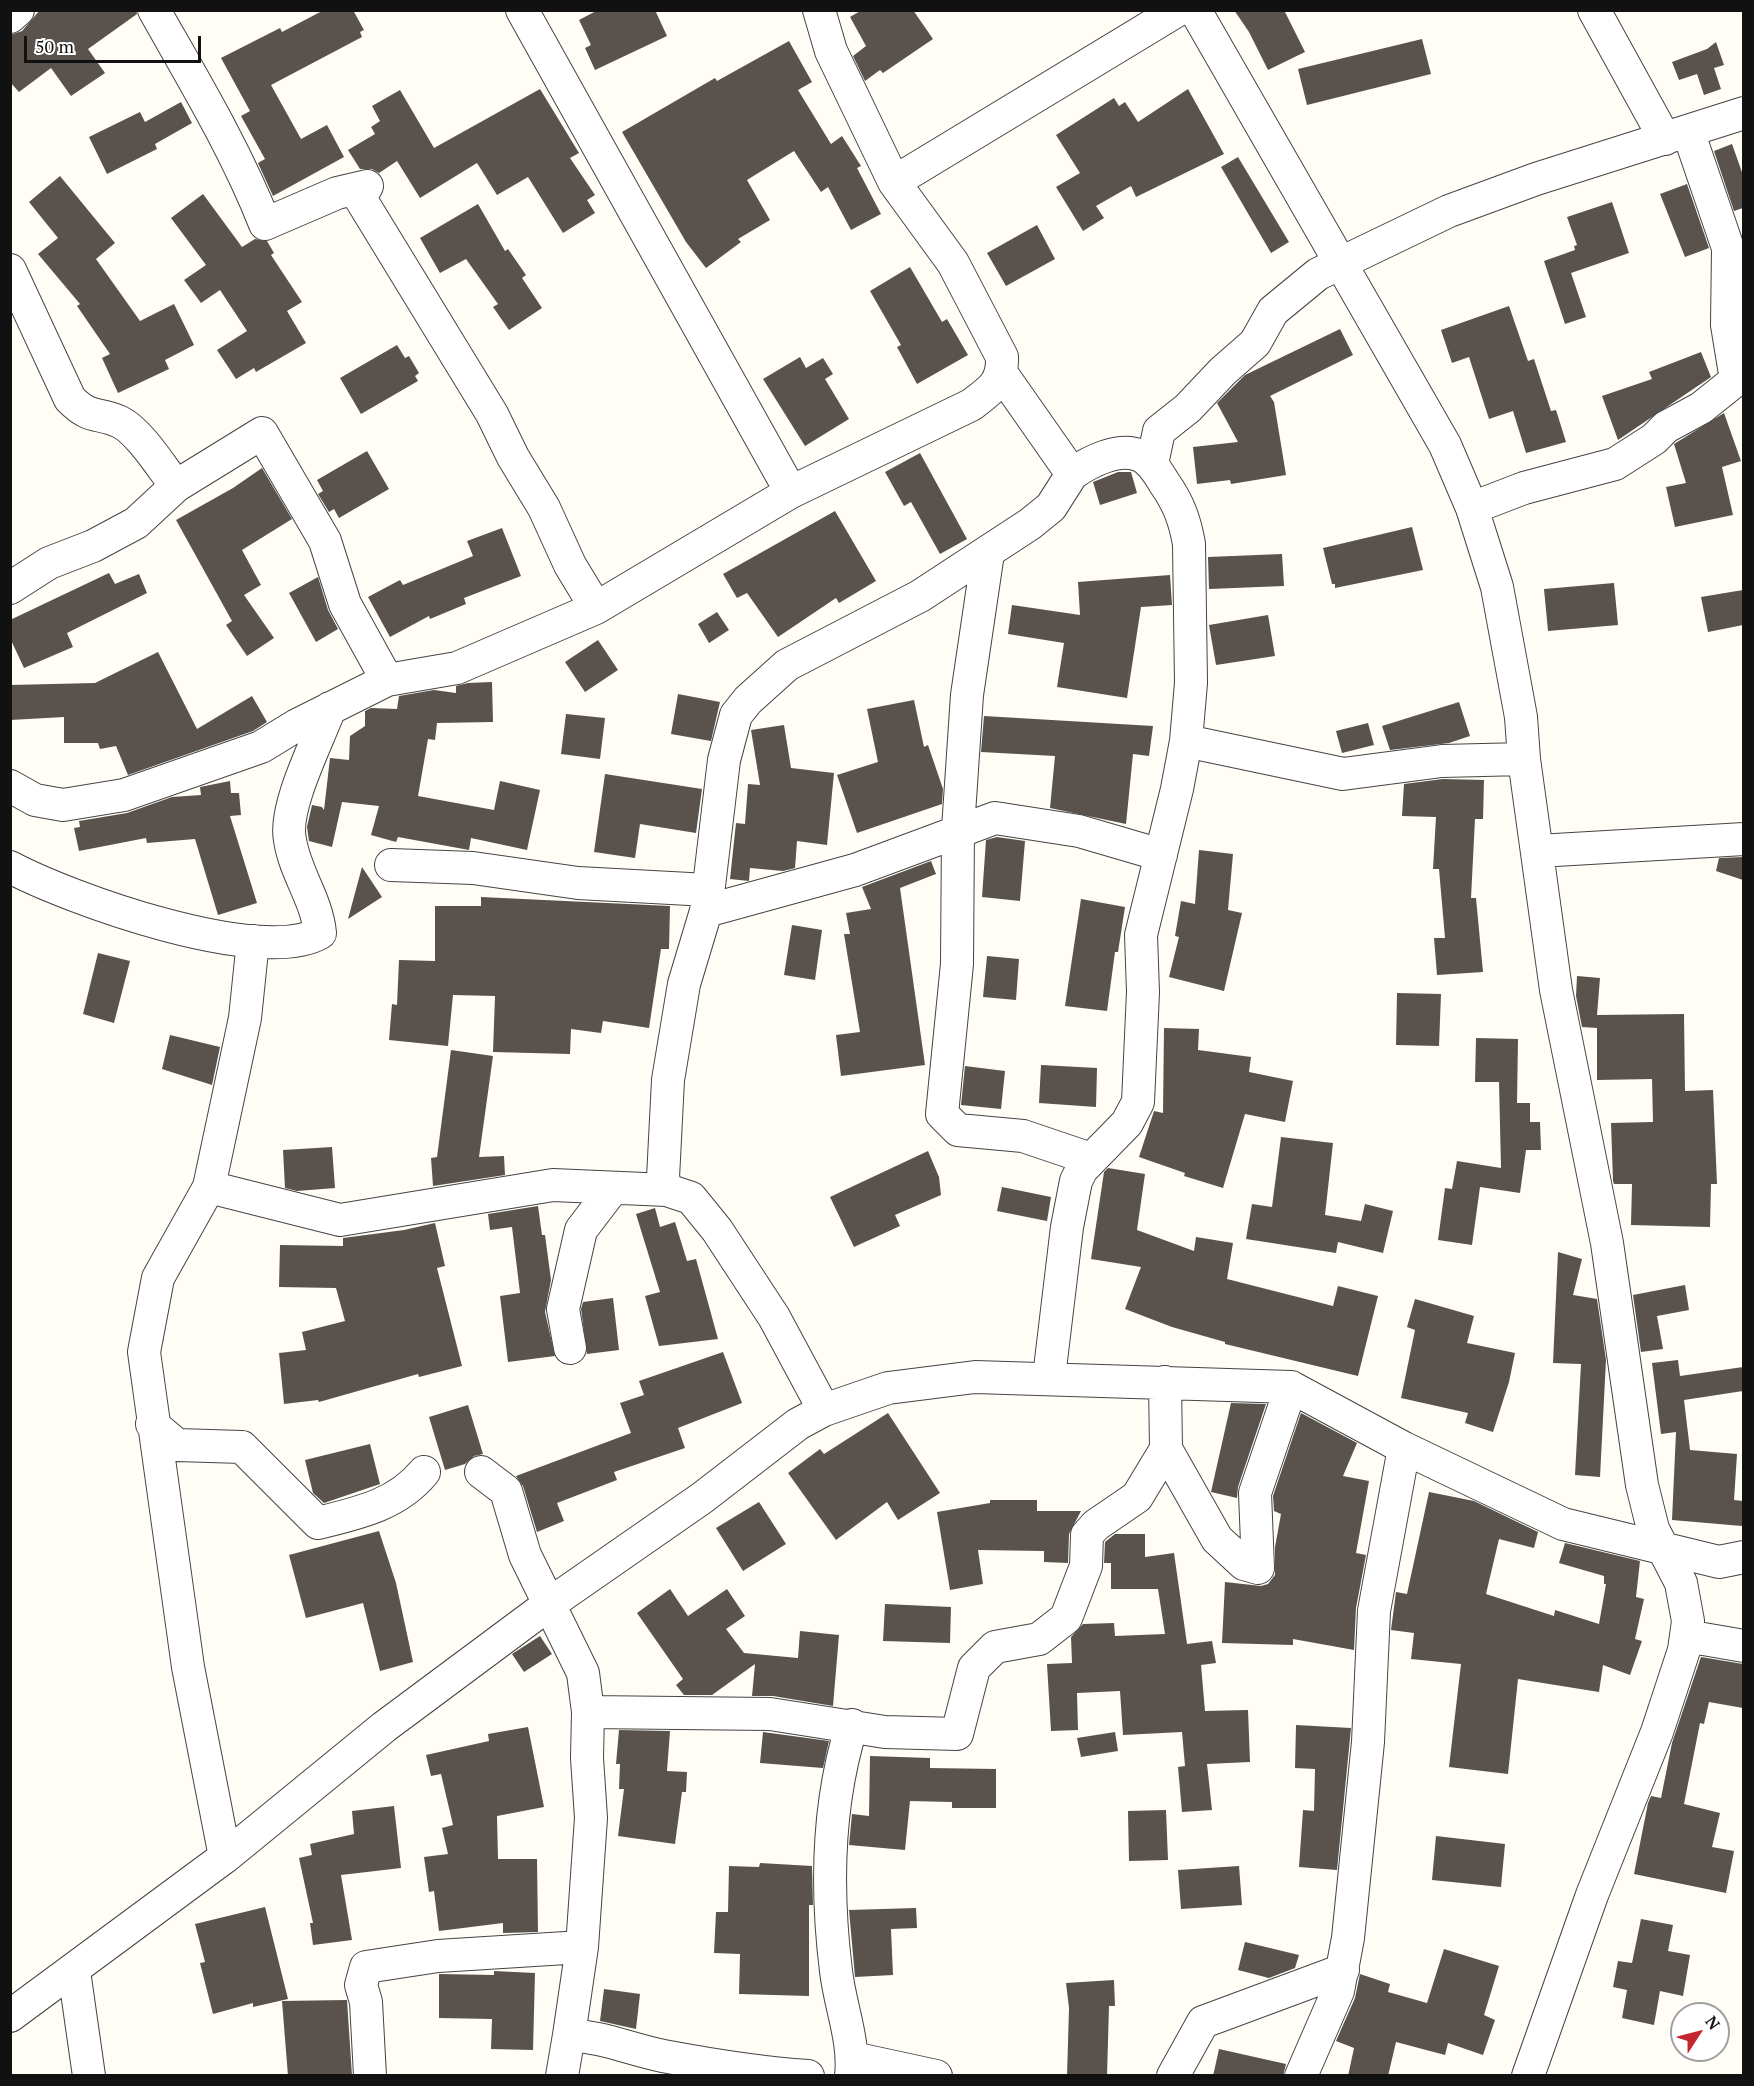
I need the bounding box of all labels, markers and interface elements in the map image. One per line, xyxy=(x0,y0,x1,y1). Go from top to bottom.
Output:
scale bar xyxy=(27,24,204,62)
text: 50 m xyxy=(35,34,74,58)
north arrow xyxy=(1670,2002,1730,2062)
text: N xyxy=(1700,2011,1725,2034)

